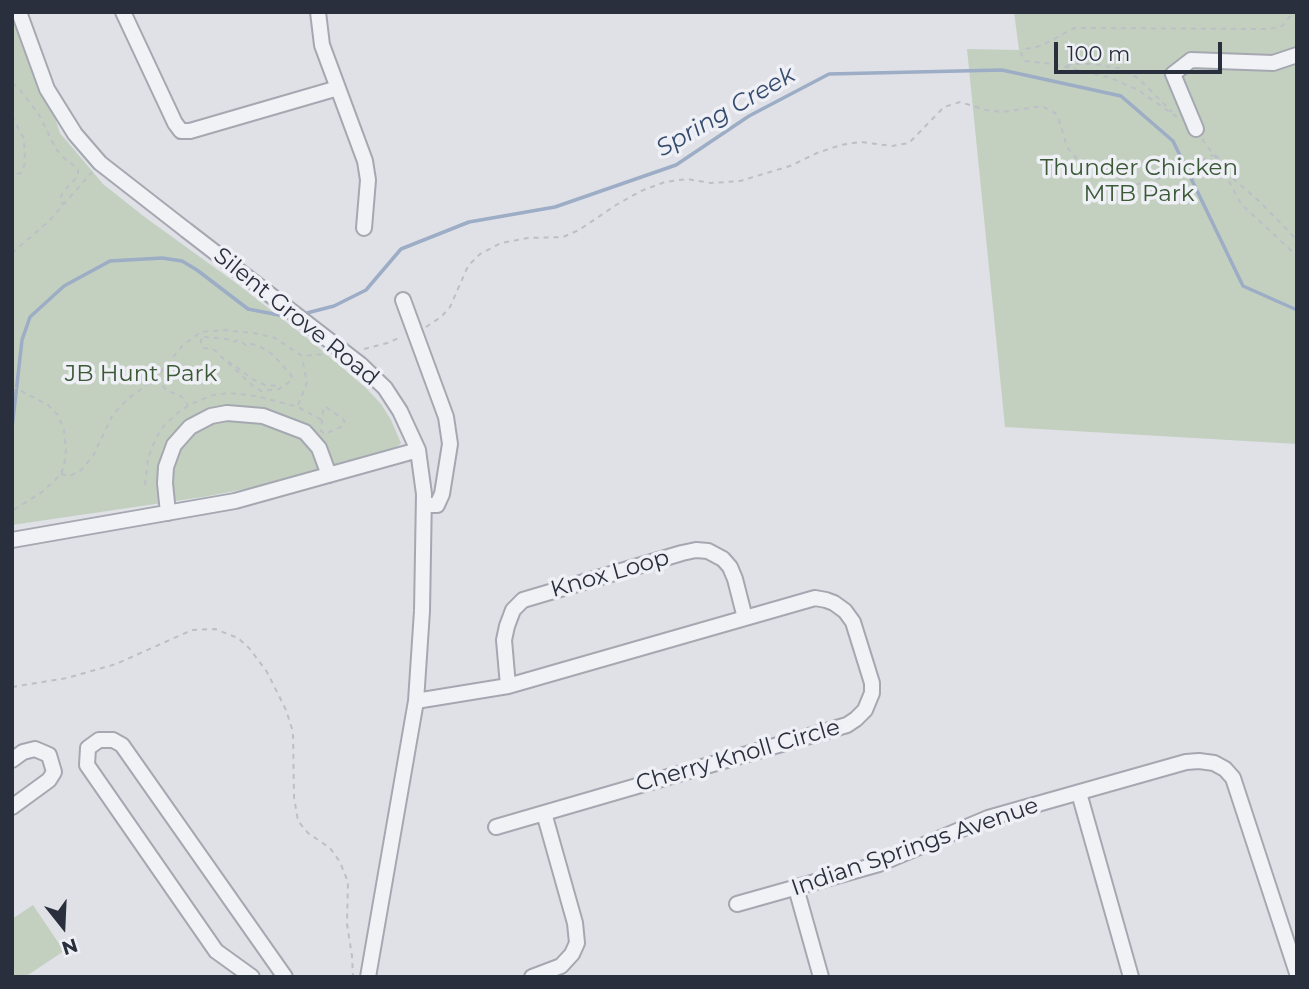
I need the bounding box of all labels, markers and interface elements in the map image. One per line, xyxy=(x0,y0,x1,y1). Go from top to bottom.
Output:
scale bar xyxy=(1057,28,1225,72)
text: 100 m xyxy=(1067,41,1130,66)
water label: Spring Creek xyxy=(651,61,801,163)
park label: Thunder Chicken MTB Park xyxy=(1040,154,1238,208)
street label: Silent Grove Road xyxy=(208,242,384,392)
park label: JB Hunt Park xyxy=(65,360,217,388)
street label: Knox Loop xyxy=(548,544,672,604)
street label: Cherry Knoll Circle xyxy=(633,714,843,798)
street label: Indian Springs Avenue xyxy=(788,792,1042,902)
north arrow xyxy=(28,891,98,961)
text: N xyxy=(59,933,81,960)

